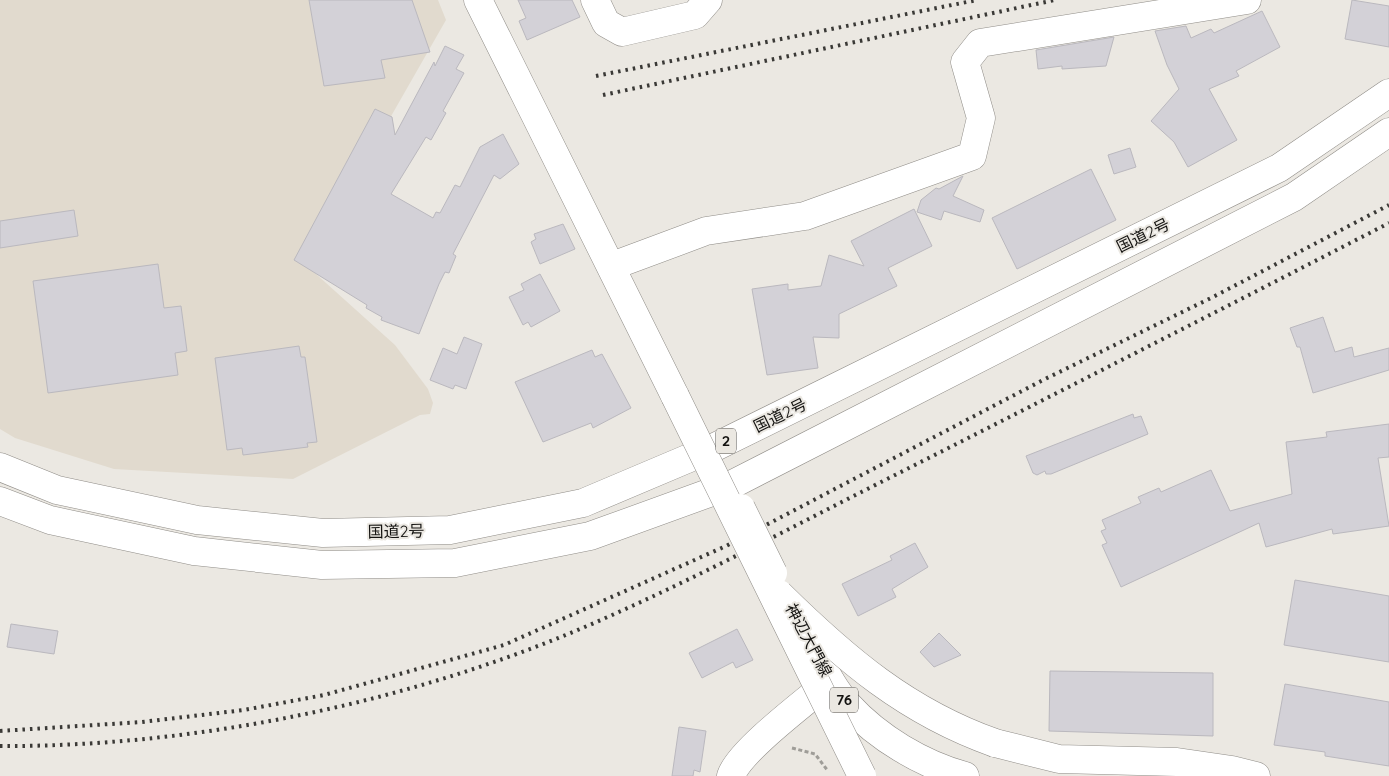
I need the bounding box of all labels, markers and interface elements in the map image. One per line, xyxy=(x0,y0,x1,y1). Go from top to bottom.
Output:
street label: 国道2号 xyxy=(1113,214,1173,256)
street label: 国道2号 xyxy=(750,394,810,436)
road number: 2 xyxy=(716,428,736,454)
street label: 国道2号 xyxy=(367,521,425,541)
street label: 神辺大門線 xyxy=(781,600,837,680)
road number: 76 xyxy=(830,688,858,712)

